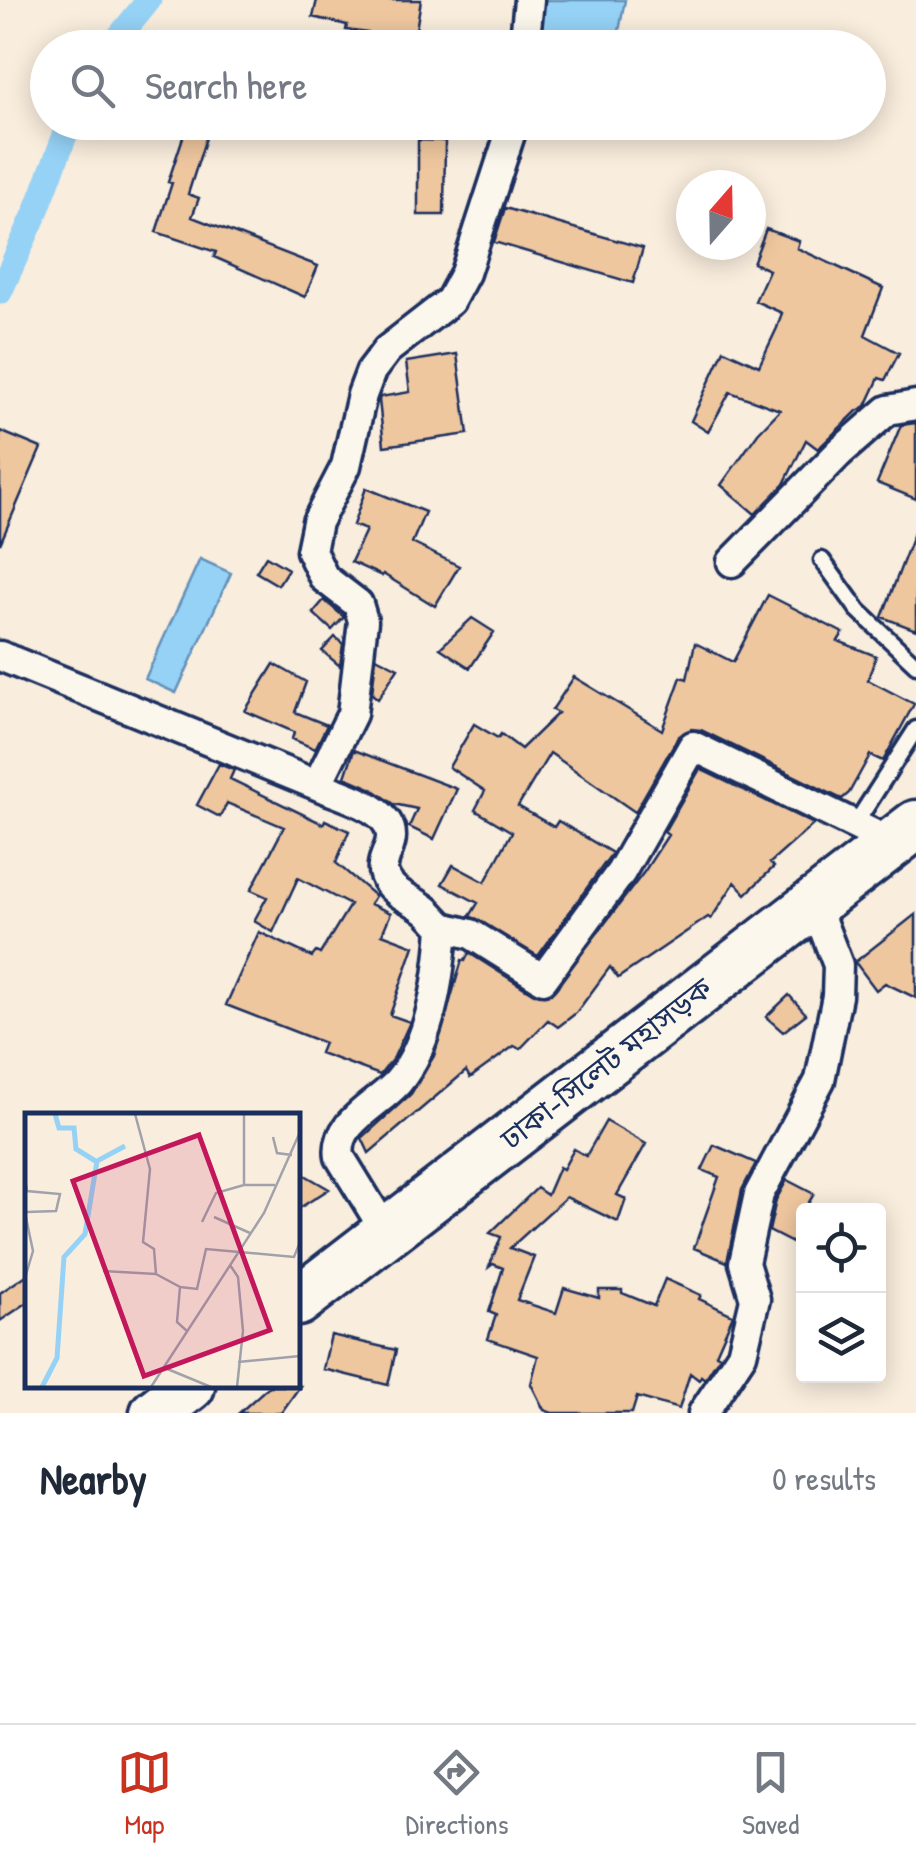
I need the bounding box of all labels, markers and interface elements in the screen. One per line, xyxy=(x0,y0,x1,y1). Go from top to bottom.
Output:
search box xyxy=(30,30,886,140)
icon: search xyxy=(65,58,120,113)
text: Search here xyxy=(145,59,307,111)
north arrow xyxy=(676,170,766,260)
street label: ঢাকা-সিলেট মহাসড়ক xyxy=(491,967,721,1159)
inset map xyxy=(25,1113,300,1388)
map controls xyxy=(796,1203,886,1383)
button: locate xyxy=(796,1203,886,1293)
button: layers xyxy=(796,1293,886,1383)
text: Nearby xyxy=(40,1450,147,1507)
text: 0 results xyxy=(772,1457,876,1500)
tab: Map xyxy=(117,1745,172,1843)
tab: Directions xyxy=(405,1745,508,1843)
tab: Saved xyxy=(742,1745,799,1843)

